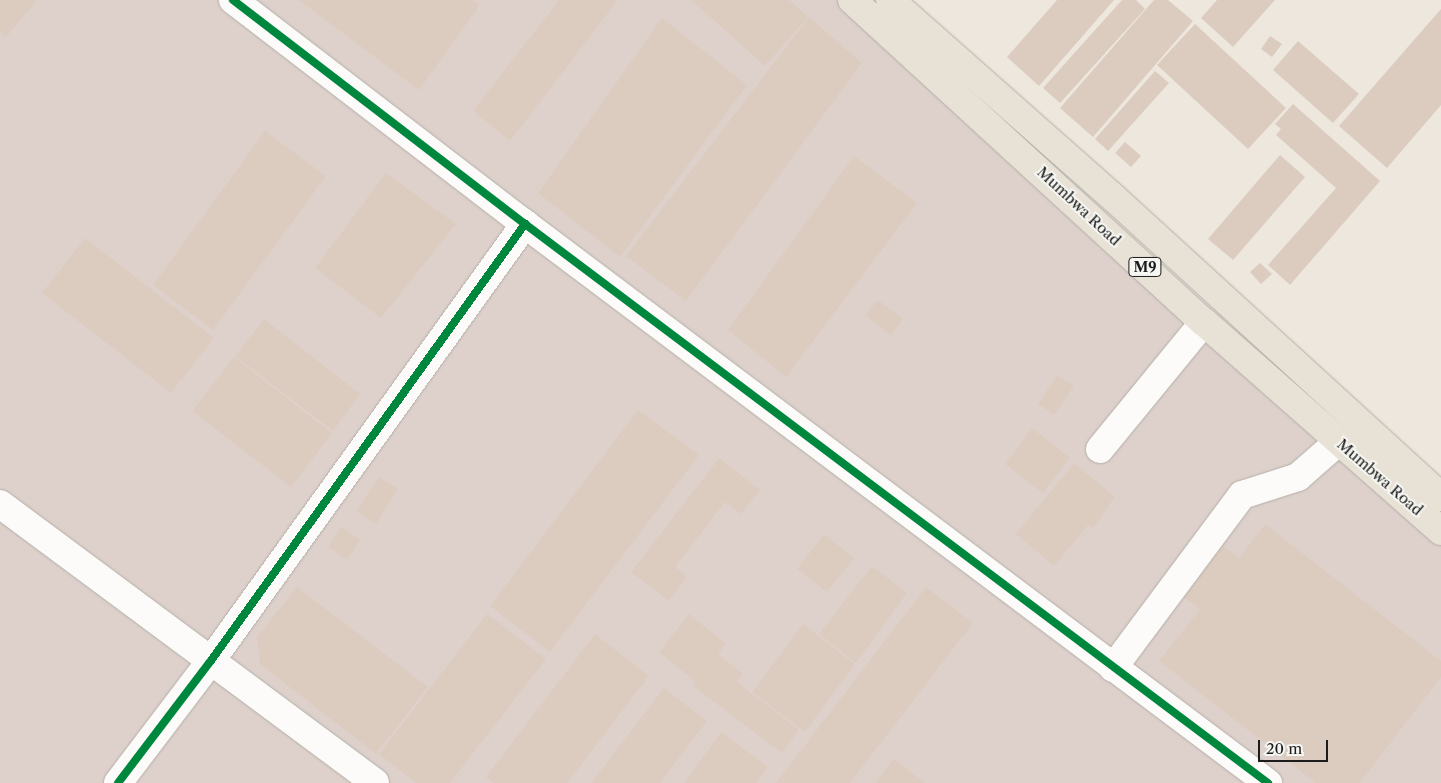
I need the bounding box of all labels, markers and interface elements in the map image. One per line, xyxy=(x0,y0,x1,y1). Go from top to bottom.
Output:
street label: Mumbwa Road xyxy=(1033,163,1125,249)
road number: M9 xyxy=(1128,256,1162,278)
street label: Mumbwa Road xyxy=(1333,435,1427,519)
scale bar xyxy=(1261,730,1331,762)
text: 20 m xyxy=(1266,739,1302,758)

